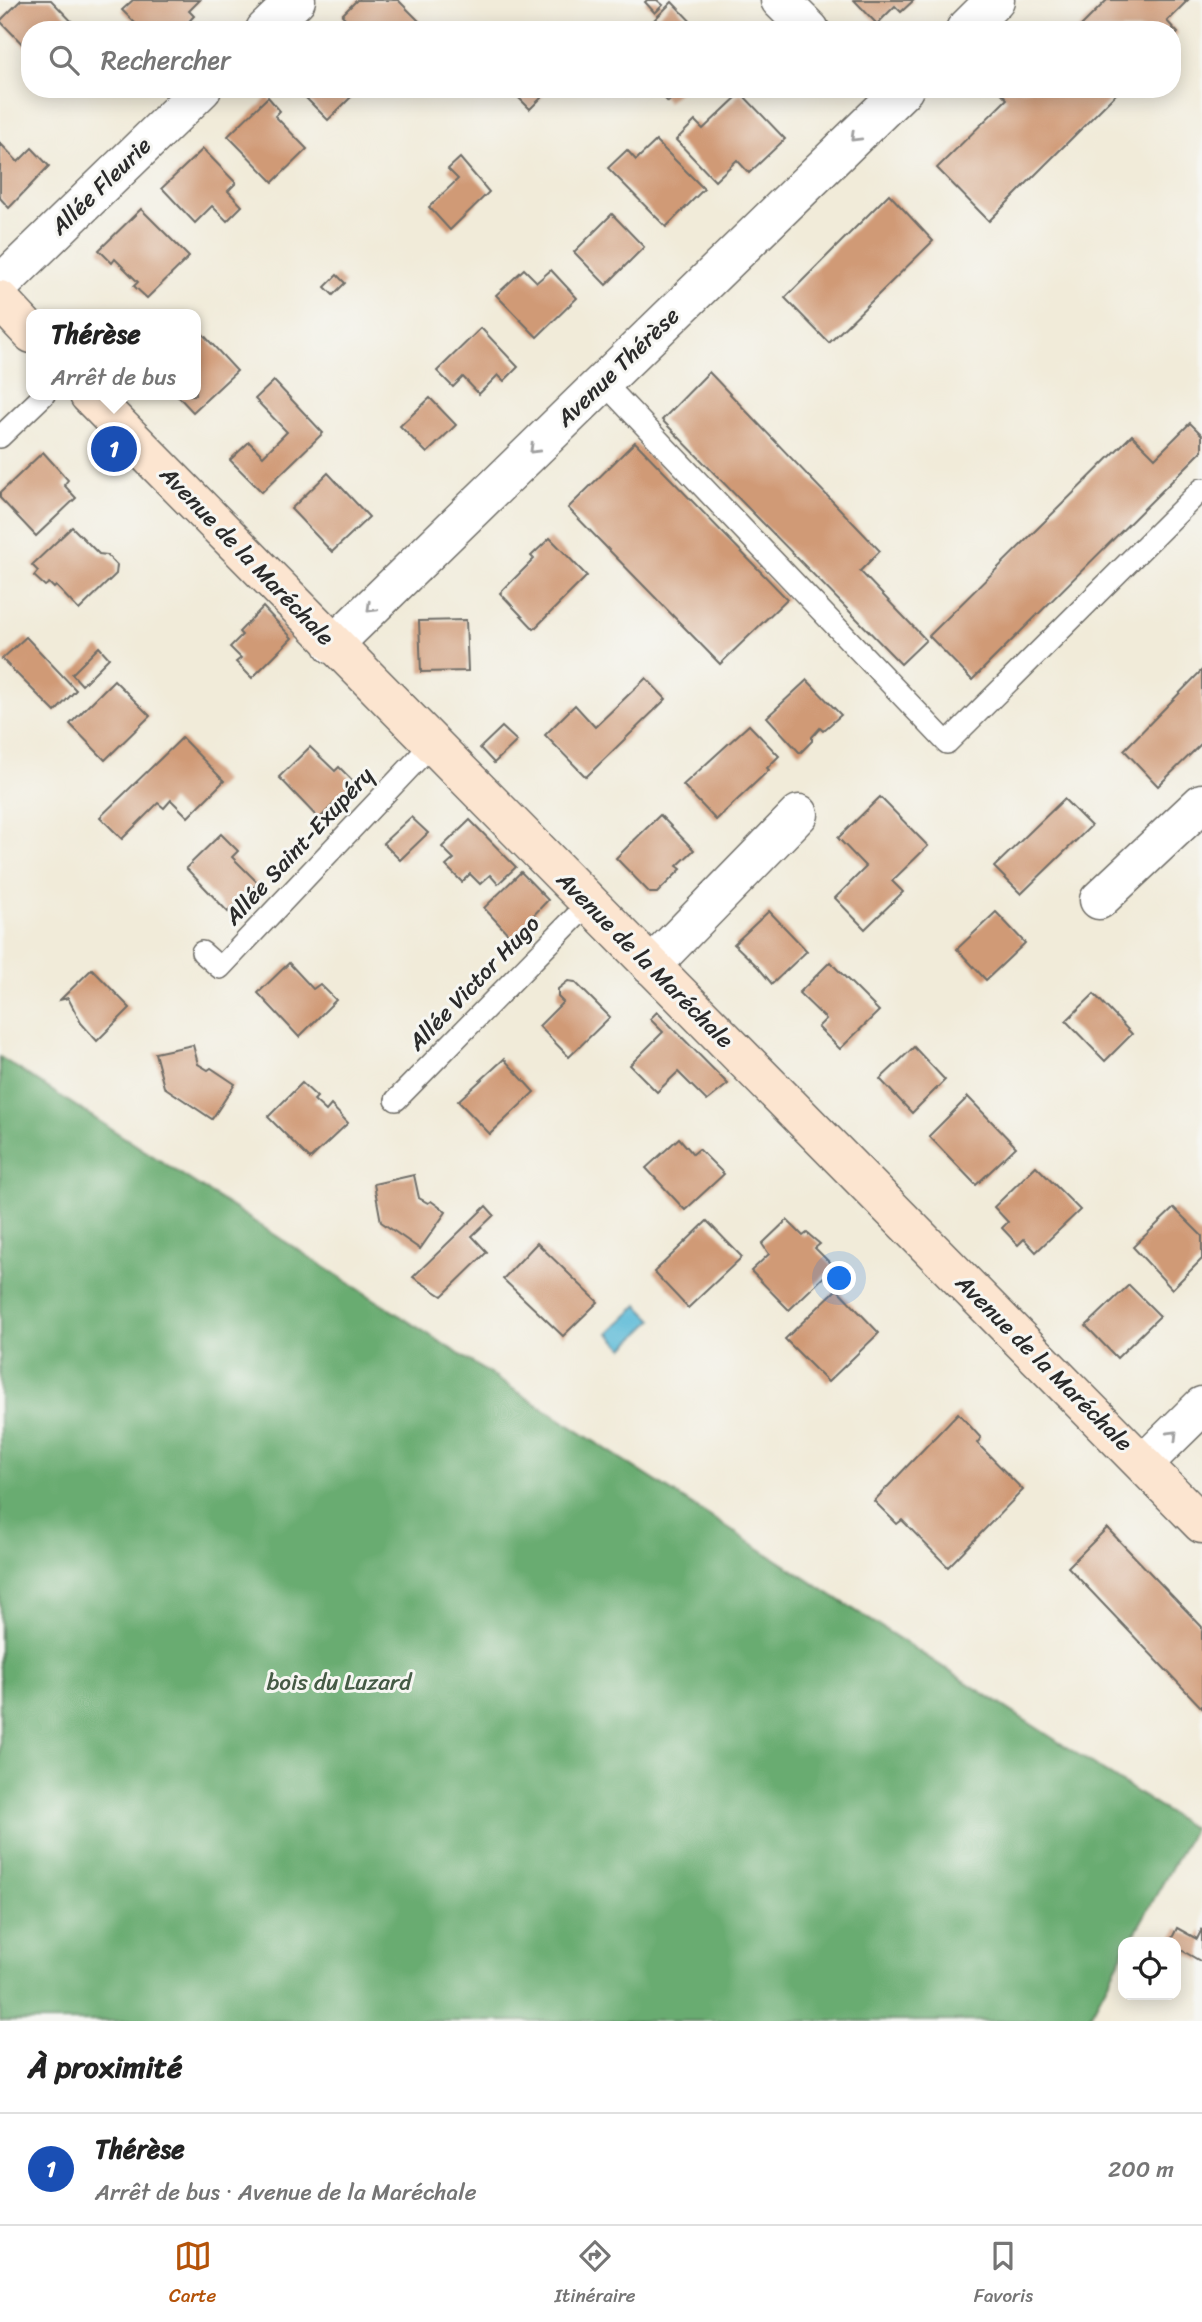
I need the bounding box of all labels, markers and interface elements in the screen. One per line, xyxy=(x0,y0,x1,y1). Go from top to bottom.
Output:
search box xyxy=(21,21,1181,98)
text: Rechercher xyxy=(101,37,231,83)
icon: search xyxy=(45,41,83,79)
street label: Allée Fleurie xyxy=(40,126,162,246)
one-way arrow xyxy=(850,128,863,141)
street label: Avenue Thérèse xyxy=(546,297,690,438)
popup xyxy=(26,309,201,400)
text: Thérèse xyxy=(51,311,141,357)
text: Arrêt de bus xyxy=(51,357,176,398)
pin: 1 xyxy=(91,423,137,475)
one-way arrow xyxy=(529,441,542,454)
street label: Avenue de la Maréchale xyxy=(149,455,345,656)
one-way arrow xyxy=(366,600,379,613)
street label: Allée Saint-Exupéry xyxy=(213,757,384,936)
street label: Avenue de la Maréchale xyxy=(546,861,744,1059)
street label: Allée Victor Hugo xyxy=(397,905,550,1062)
your location xyxy=(822,1261,856,1295)
street label: Avenue de la Maréchale xyxy=(945,1264,1143,1462)
one-way arrow xyxy=(1165,1430,1178,1443)
park label: bois du Luzard xyxy=(267,1662,413,1703)
map controls xyxy=(1118,1937,1181,2000)
button: locate xyxy=(1118,1937,1181,2000)
text: À proximité xyxy=(28,2040,182,2094)
text: Thérèse xyxy=(95,2126,185,2172)
text: 1 xyxy=(46,2149,56,2190)
text: 200 m xyxy=(1108,2149,1174,2190)
text: Arrêt de bus · Avenue de la Maréchale xyxy=(95,2172,477,2213)
tab: Carte xyxy=(169,2237,216,2312)
tab: Itinéraire xyxy=(554,2237,636,2312)
tab: Favoris xyxy=(974,2237,1033,2312)

